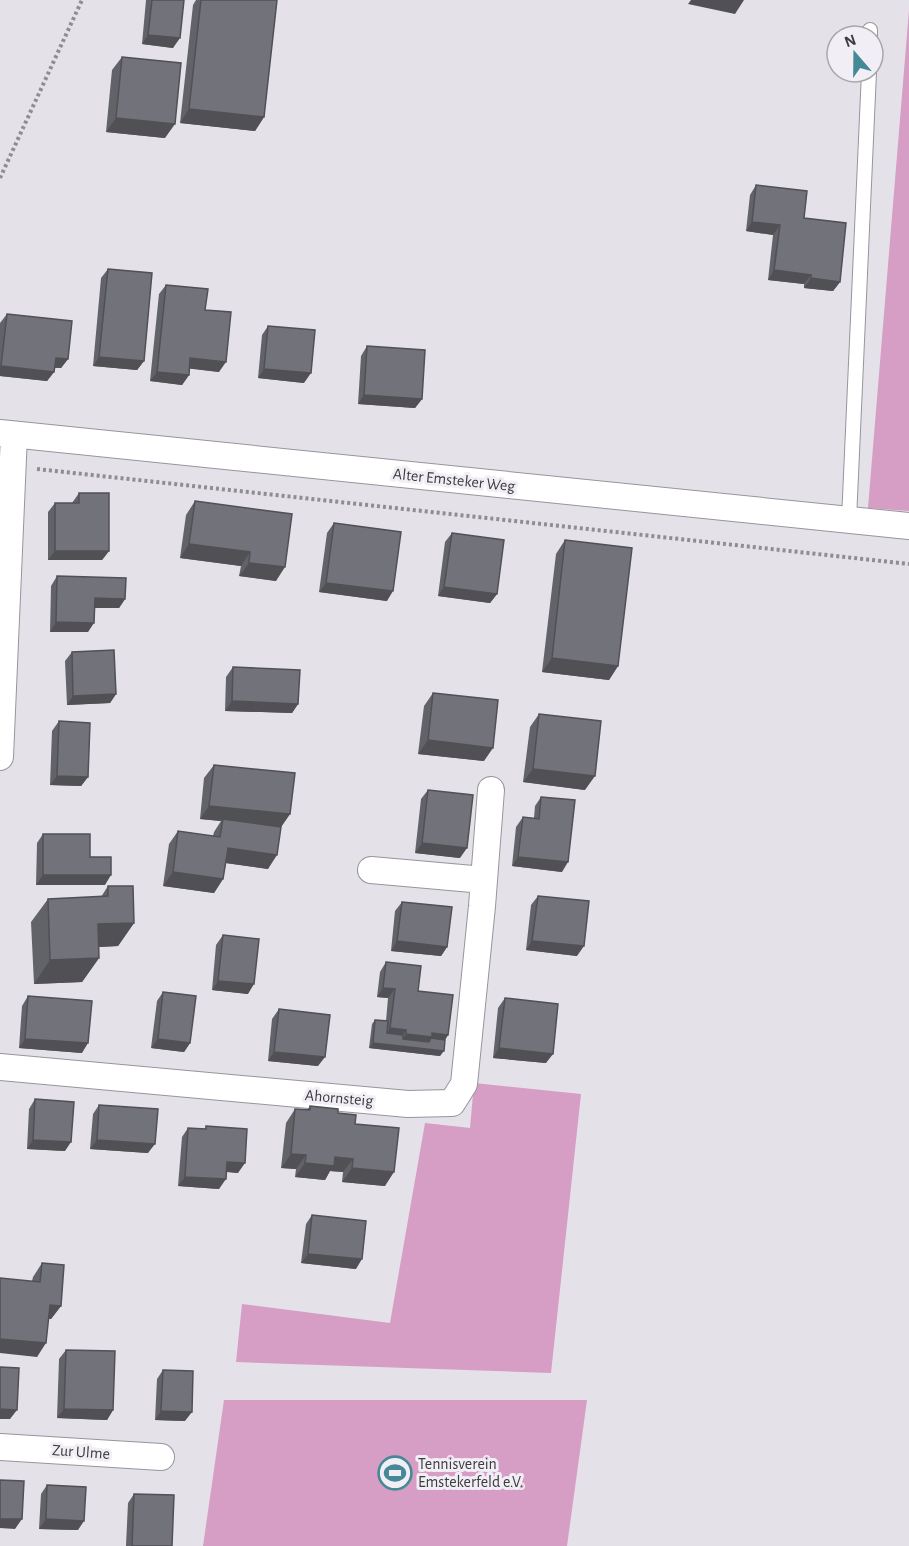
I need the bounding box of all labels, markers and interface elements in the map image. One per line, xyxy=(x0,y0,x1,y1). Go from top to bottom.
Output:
north arrow xyxy=(825,24,885,84)
text: N xyxy=(842,31,858,50)
street label: Alter Emsteker Weg xyxy=(392,466,516,494)
street label: Ahornsteig xyxy=(304,1087,374,1109)
street label: Zur Ulme xyxy=(51,1442,111,1462)
sports icon: Tennisverein Emstekerfeld e.V. xyxy=(377,1455,413,1491)
place label: Tennisverein Emstekerfeld e.V. xyxy=(418,1456,523,1490)

